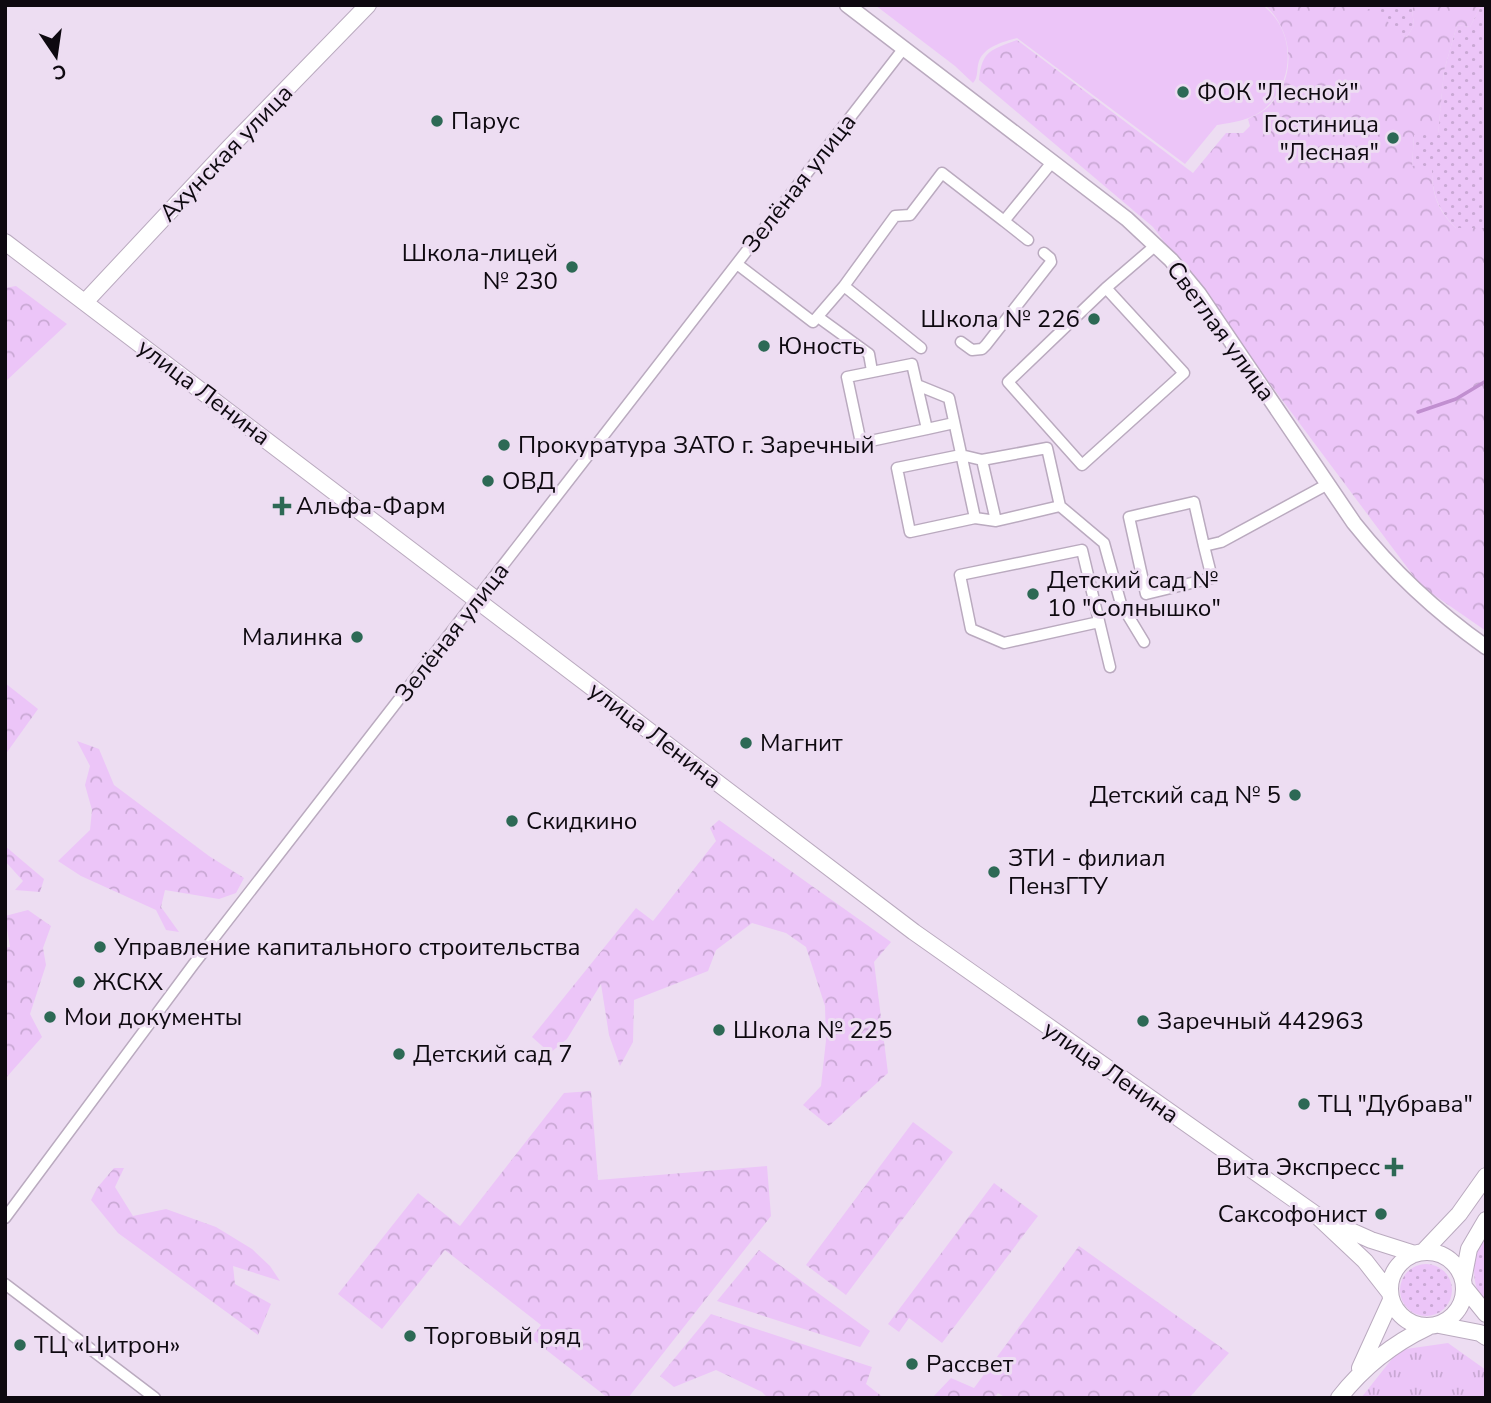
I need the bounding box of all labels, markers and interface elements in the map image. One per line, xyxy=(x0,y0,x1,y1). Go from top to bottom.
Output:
north arrow xyxy=(21,21,91,91)
text: С xyxy=(50,57,69,86)
place label: ФОК "Лесной" xyxy=(1197,76,1359,108)
street label: Ахунская улица xyxy=(152,77,300,229)
marker: ФОК "Лесной" xyxy=(1175,84,1191,100)
place label: Парус xyxy=(451,105,520,137)
street label: Зелёная улица xyxy=(735,107,863,259)
place label: Гостиница "Лесная" xyxy=(1264,108,1379,168)
marker: Парус xyxy=(429,113,445,129)
marker: Гостиница "Лесная" xyxy=(1385,130,1401,146)
place label: Школа-лицей № 230 xyxy=(402,237,558,297)
street label: Светлая улица xyxy=(1159,255,1283,407)
marker: Школа-лицей № 230 xyxy=(564,259,580,275)
place label: Школа № 226 xyxy=(921,303,1080,335)
marker: Школа № 226 xyxy=(1086,311,1102,327)
place label: Юность xyxy=(778,330,865,362)
street label: улица Ленина xyxy=(131,331,277,453)
marker: Юность xyxy=(756,338,772,354)
place label: Прокуратура ЗАТО г. Заречный xyxy=(518,429,875,461)
marker: Прокуратура ЗАТО г. Заречный xyxy=(496,437,512,453)
place label: ОВД xyxy=(502,465,556,497)
marker: ОВД xyxy=(480,473,496,489)
place label: Альфа-Фарм xyxy=(296,490,446,522)
marker: Альфа-Фарм xyxy=(274,498,290,514)
street label: Зелёная улица xyxy=(388,556,516,708)
place label: Детский сад № 10 "Солнышко" xyxy=(1047,564,1221,624)
marker: Детский сад № 10 "Солнышко" xyxy=(1025,586,1041,602)
place label: Малинка xyxy=(242,621,343,653)
marker: Малинка xyxy=(349,629,365,645)
street label: улица Ленина xyxy=(582,674,728,796)
place label: Магнит xyxy=(760,727,843,759)
marker: Магнит xyxy=(738,735,754,751)
place label: Детский сад № 5 xyxy=(1089,779,1281,811)
marker: Детский сад № 5 xyxy=(1287,787,1303,803)
place label: Скидкино xyxy=(526,805,637,837)
marker: Скидкино xyxy=(504,813,520,829)
place label: ЗТИ - филиал ПензГТУ xyxy=(1008,842,1165,902)
marker: ЗТИ - филиал ПензГТУ xyxy=(986,864,1002,880)
place label: Управление капитального строительства xyxy=(113,931,581,963)
marker: Управление капитального строительства xyxy=(92,939,108,955)
place label: ЖСКХ xyxy=(93,966,163,998)
marker: ЖСКХ xyxy=(71,974,87,990)
place label: Мои документы xyxy=(64,1001,242,1033)
place label: Заречный 442963 xyxy=(1157,1005,1364,1037)
marker: Мои документы xyxy=(42,1009,58,1025)
street label: улица Ленина xyxy=(1037,1013,1185,1131)
marker: Заречный 442963 xyxy=(1135,1013,1151,1029)
place label: Школа № 225 xyxy=(733,1014,892,1046)
marker: Школа № 225 xyxy=(711,1022,727,1038)
place label: Детский сад 7 xyxy=(413,1038,573,1070)
marker: Детский сад 7 xyxy=(391,1046,407,1062)
place label: ТЦ "Дубрава" xyxy=(1318,1088,1473,1120)
marker: ТЦ "Дубрава" xyxy=(1296,1096,1312,1112)
place label: Вита Экспресс xyxy=(1216,1151,1380,1183)
marker: Вита Экспресс xyxy=(1386,1159,1402,1175)
place label: Саксофонист xyxy=(1218,1198,1367,1230)
marker: Саксофонист xyxy=(1373,1206,1389,1222)
place label: Торговый ряд xyxy=(424,1320,581,1352)
marker: Торговый ряд xyxy=(402,1328,418,1344)
place label: ТЦ «Цитрон» xyxy=(34,1329,180,1361)
marker: ТЦ «Цитрон» xyxy=(12,1337,28,1353)
place label: Рассвет xyxy=(926,1348,1014,1380)
marker: Рассвет xyxy=(904,1356,920,1372)

